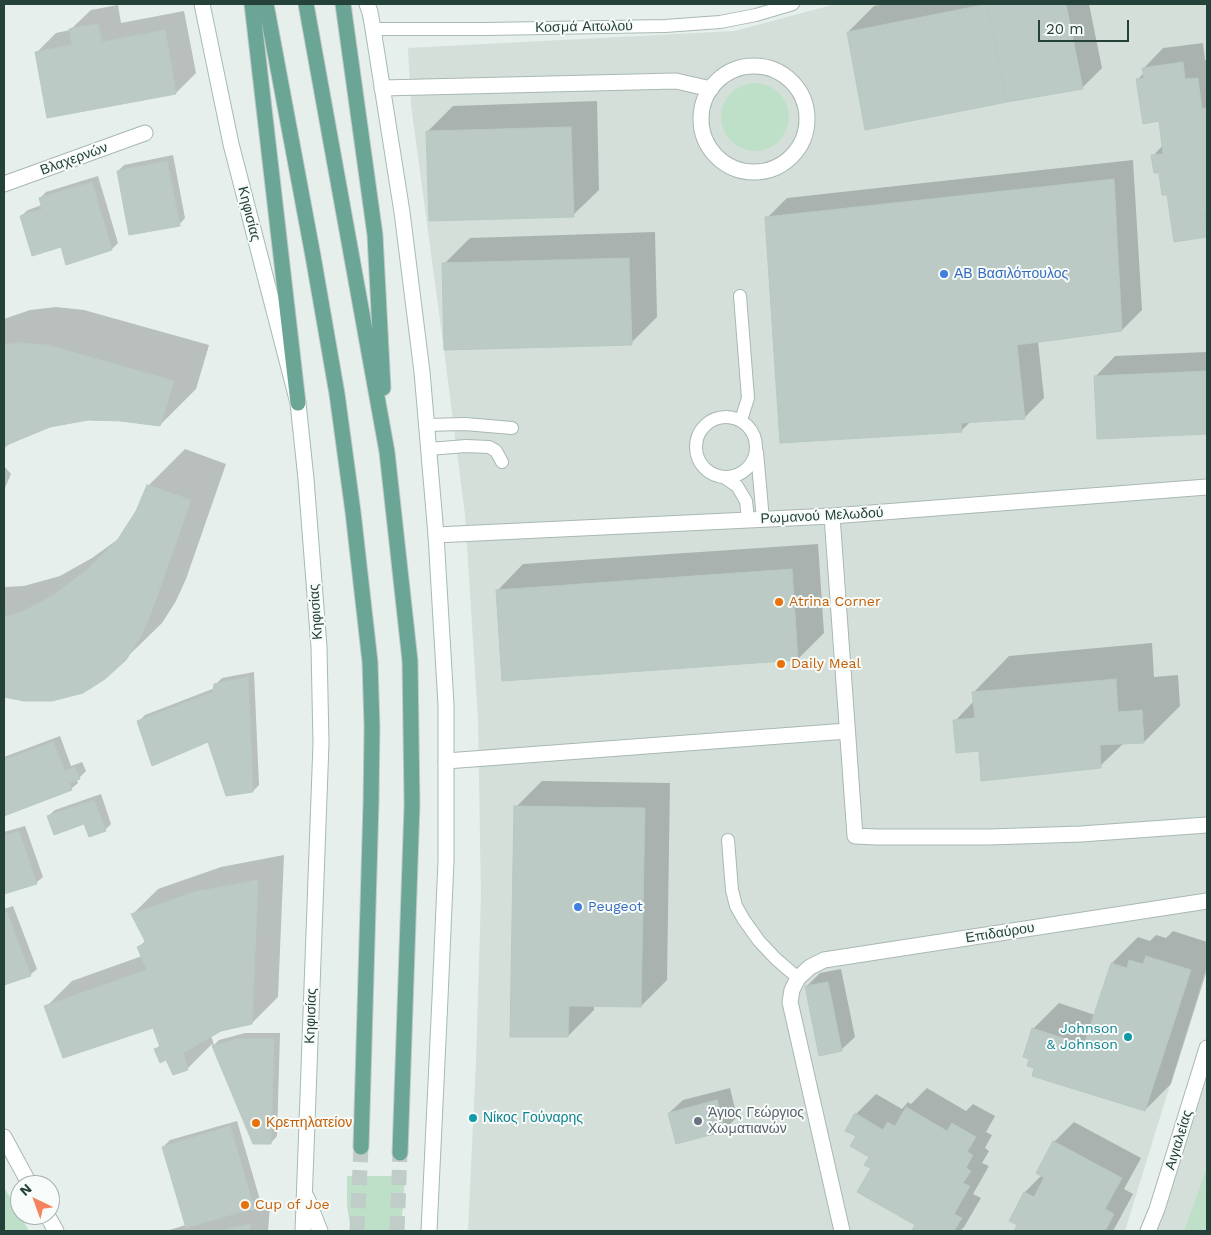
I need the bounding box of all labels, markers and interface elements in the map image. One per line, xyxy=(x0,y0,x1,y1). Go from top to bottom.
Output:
scale bar xyxy=(1041,10,1132,42)
street label: Κοσμά Αιτωλού xyxy=(535,18,633,36)
text: 20 m xyxy=(1046,20,1084,38)
street label: Βλαχερνών xyxy=(38,139,110,179)
street label: Κηφισίας xyxy=(234,185,264,243)
place label: ΑΒ Βασιλόπουλος xyxy=(954,266,1068,282)
marker: ΑΒ Βασιλόπουλος xyxy=(938,268,950,280)
street label: Ρωμανού Μελωδού xyxy=(760,504,884,528)
street label: Κηφισίας xyxy=(306,584,326,640)
place label: Atrina Corner xyxy=(789,594,881,610)
marker: Atrina Corner xyxy=(773,596,785,608)
place label: Daily Meal xyxy=(791,656,861,672)
marker: Daily Meal xyxy=(775,658,787,670)
place label: Peugeot xyxy=(588,899,643,915)
marker: Peugeot xyxy=(572,901,584,913)
street label: Επιδαύρου xyxy=(964,919,1036,947)
street label: Κηφισίας xyxy=(302,988,320,1044)
place label: Johnson & Johnson xyxy=(1047,1021,1118,1054)
marker: Johnson & Johnson xyxy=(1122,1031,1134,1043)
place label: Άγιος Γεώργιος Χωματιανών xyxy=(708,1105,804,1138)
street label: Αιγιαλείας xyxy=(1162,1108,1196,1172)
place label: Νίκος Γούναρης xyxy=(483,1110,583,1126)
marker: Νίκος Γούναρης xyxy=(467,1112,479,1124)
place label: Κρεπηλατείον xyxy=(266,1115,352,1131)
marker: Άγιος Γεώργιος Χωματιανών xyxy=(692,1115,704,1127)
marker: Κρεπηλατείον xyxy=(250,1117,262,1129)
north arrow xyxy=(10,1175,60,1225)
text: N xyxy=(16,1180,35,1199)
place label: Cup of Joe xyxy=(255,1197,330,1213)
marker: Cup of Joe xyxy=(239,1199,251,1211)

